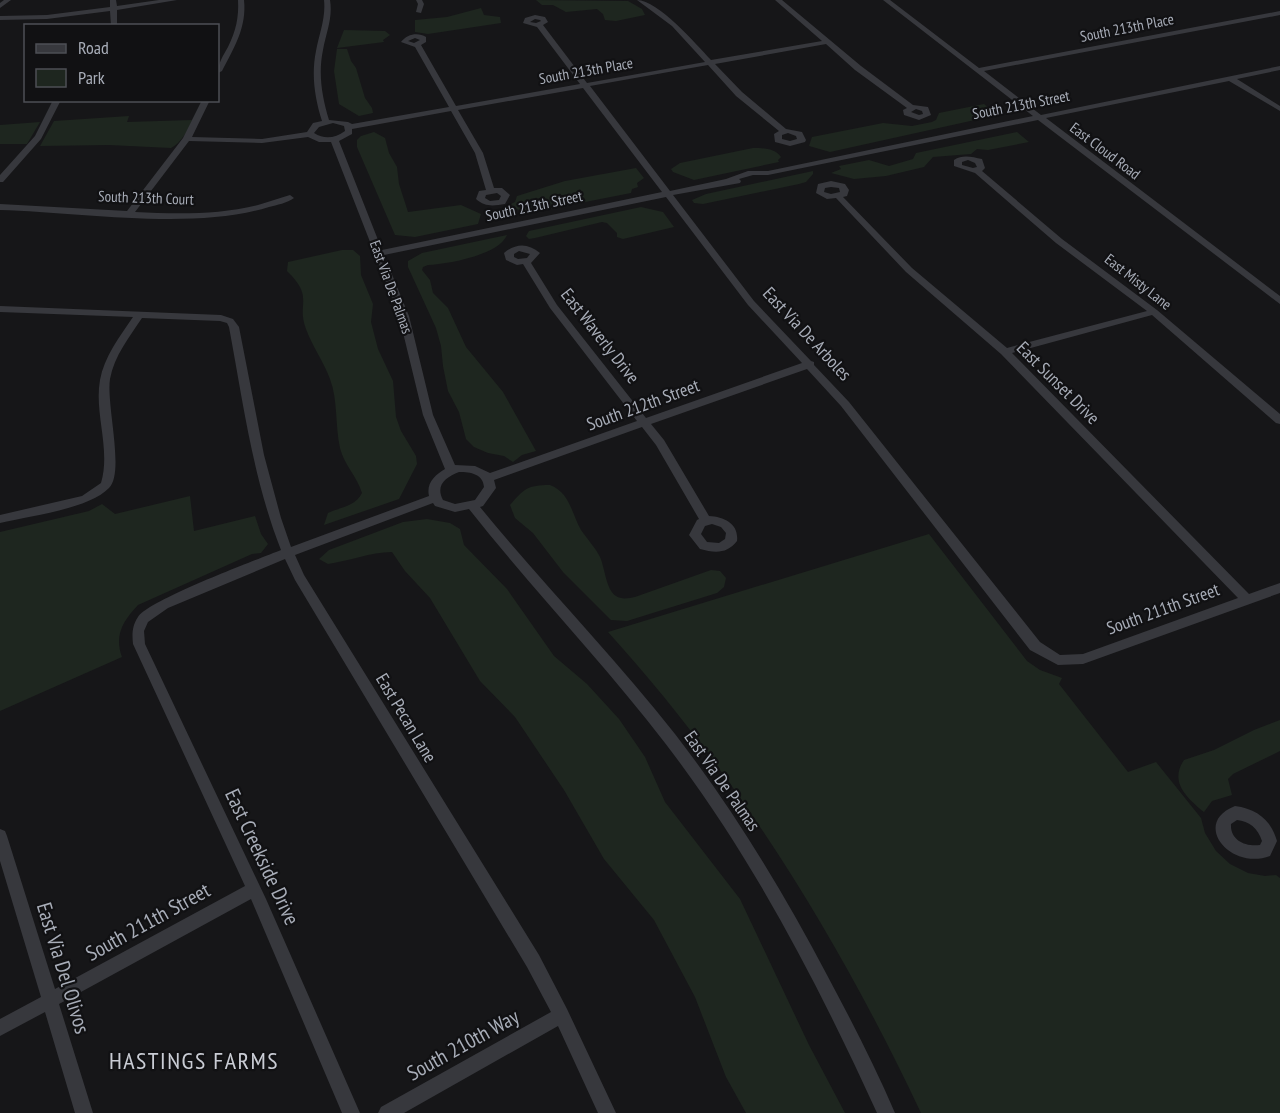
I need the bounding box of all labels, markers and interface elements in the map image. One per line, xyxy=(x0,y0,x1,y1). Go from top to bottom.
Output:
street label: South 213th Place xyxy=(1078,9,1175,46)
legend xyxy=(24,24,219,102)
text: Road xyxy=(78,36,109,59)
street label: South 213th Place xyxy=(537,53,634,88)
text: Park xyxy=(78,66,105,89)
street label: South 213th Street xyxy=(971,86,1071,123)
street label: East Cloud Road xyxy=(1066,118,1144,183)
street label: South 213th Court xyxy=(98,186,194,209)
street label: South 213th Street xyxy=(484,186,584,225)
street label: East Via De Palmas xyxy=(366,238,417,336)
street label: East Misty Lane xyxy=(1101,250,1176,314)
street label: East Via De Arboles xyxy=(758,282,857,385)
street label: East Waverly Drive xyxy=(556,284,645,388)
street label: East Sunset Drive xyxy=(1012,336,1105,429)
street label: South 212th Street xyxy=(583,373,702,436)
street label: South 211th Street xyxy=(1103,577,1222,640)
street label: East Pecan Lane xyxy=(371,669,442,766)
street label: East Via De Palmas xyxy=(679,726,765,835)
street label: East Creekside Drive xyxy=(219,784,306,929)
street label: South 211th Street xyxy=(81,876,215,967)
street label: East Via Del Olivos xyxy=(31,899,96,1037)
street label: South 210th Way xyxy=(402,1003,524,1086)
district label: HASTINGS FARMS xyxy=(109,1045,279,1076)

